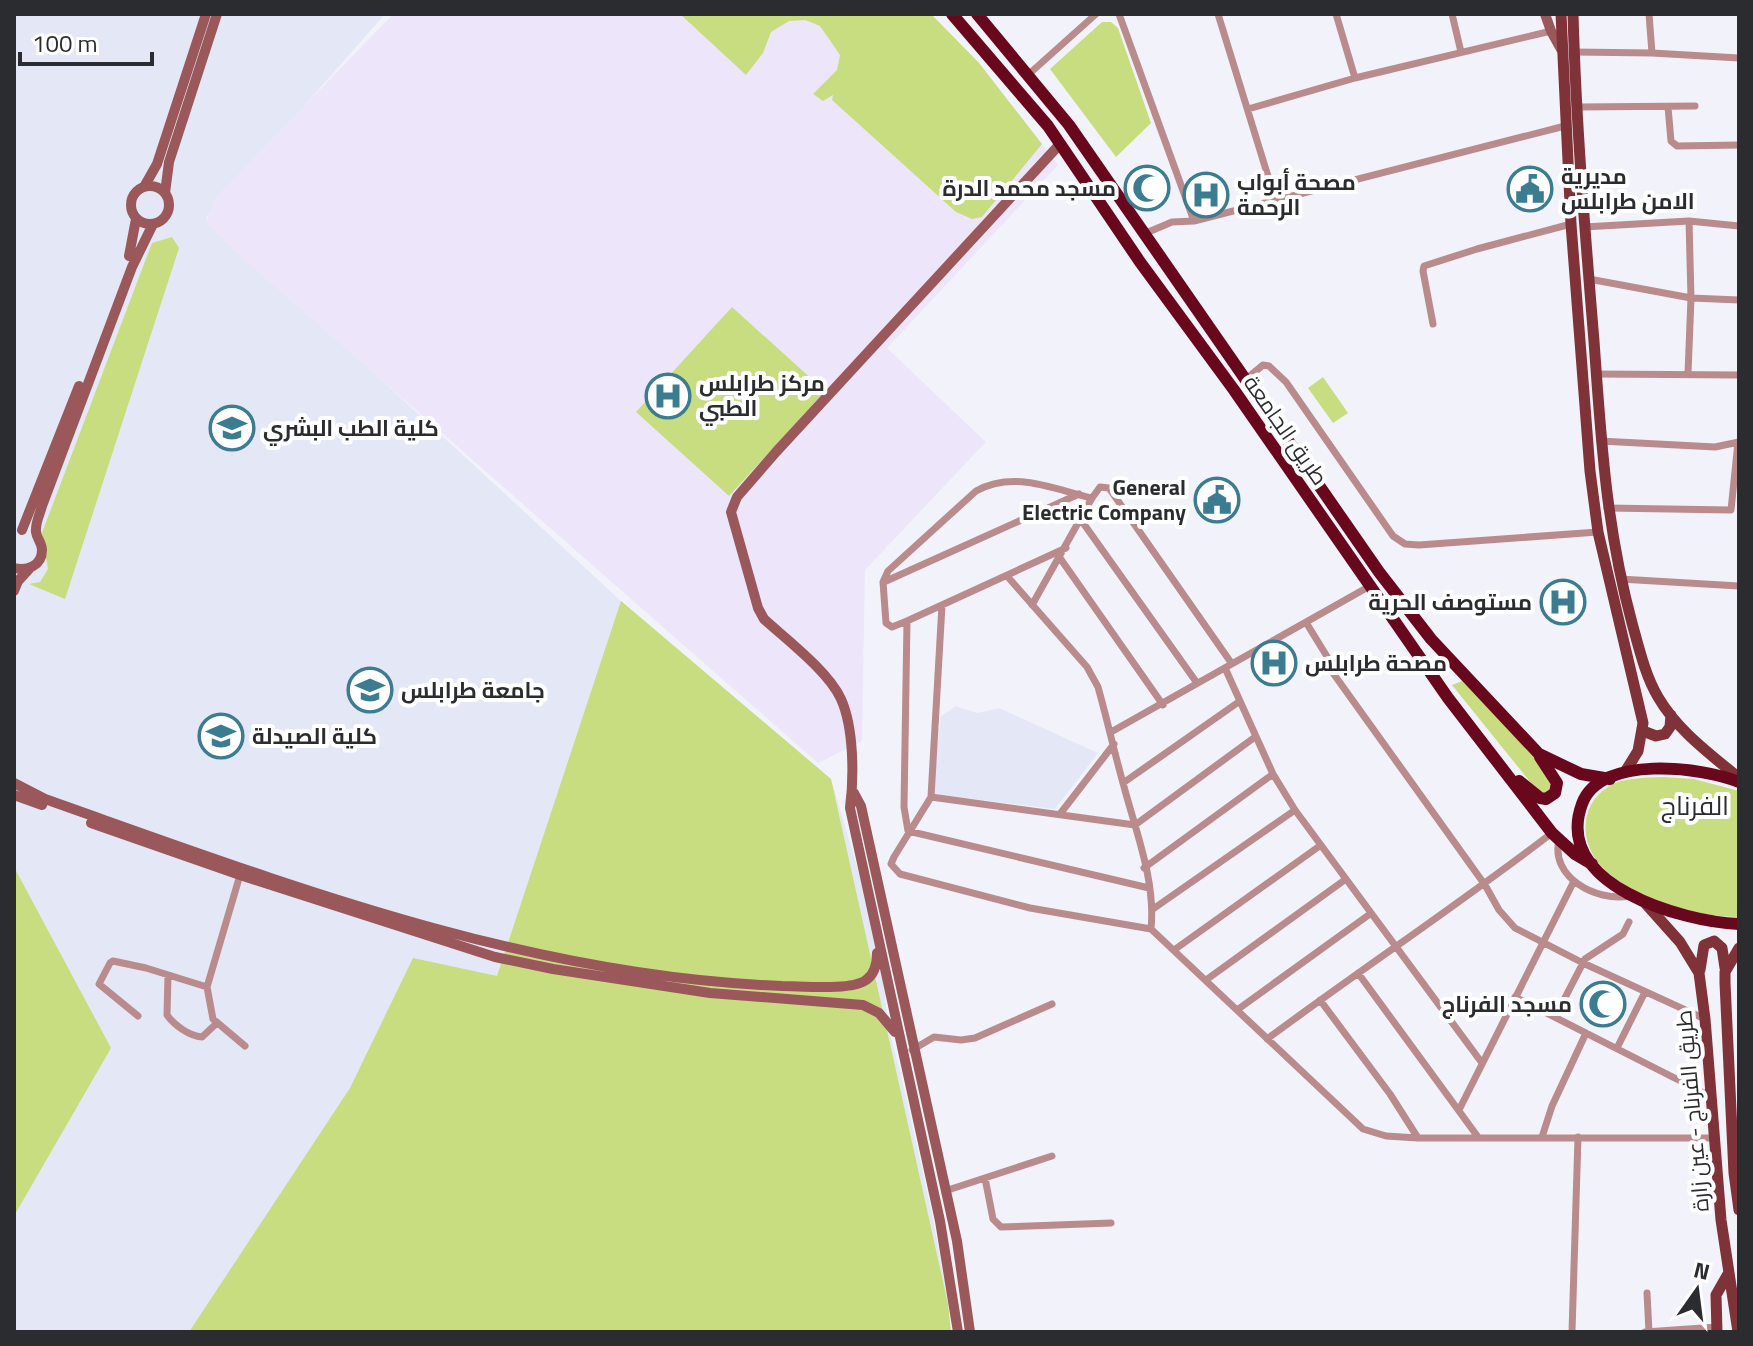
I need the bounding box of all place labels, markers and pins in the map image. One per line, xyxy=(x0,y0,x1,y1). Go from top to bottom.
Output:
place label: مديرية الامن طرابلس xyxy=(1561,159,1695,218)
mosque icon: مسجد محمد الدرة xyxy=(1123,164,1171,212)
place label: مصحة أبواب الرحمة xyxy=(1237,165,1356,224)
public building icon: مديرية الامن طرابلس xyxy=(1506,165,1554,213)
place label: مسجد محمد الدرة xyxy=(943,171,1116,205)
hospital icon: مصحة أبواب الرحمة xyxy=(1182,171,1230,219)
place label: مركز طرابلس الطبي xyxy=(699,366,825,426)
hospital icon: مركز طرابلس الطبي xyxy=(644,372,692,420)
school or university icon: كلية الطب البشري xyxy=(208,404,256,452)
place label: كلية الطب البشري xyxy=(263,411,439,446)
place label: General Electric Company xyxy=(1022,470,1186,529)
public building icon: General Electric Company xyxy=(1193,476,1241,524)
hospital icon: مستوصف الحرية xyxy=(1539,578,1587,626)
place label: مستوصف الحرية xyxy=(1368,585,1532,619)
hospital icon: مصحة طرابلس xyxy=(1250,639,1298,687)
place label: مصحة طرابلس xyxy=(1305,646,1447,680)
school or university icon: جامعة طرابلس xyxy=(346,666,394,714)
place label: جامعة طرابلس xyxy=(401,673,545,707)
school or university icon: كلية الصيدلة xyxy=(197,712,245,760)
place label: كلية الصيدلة xyxy=(252,719,377,753)
mosque icon: مسجد الفرناج xyxy=(1579,980,1627,1028)
place label: مسجد الفرناج xyxy=(1442,987,1572,1021)

